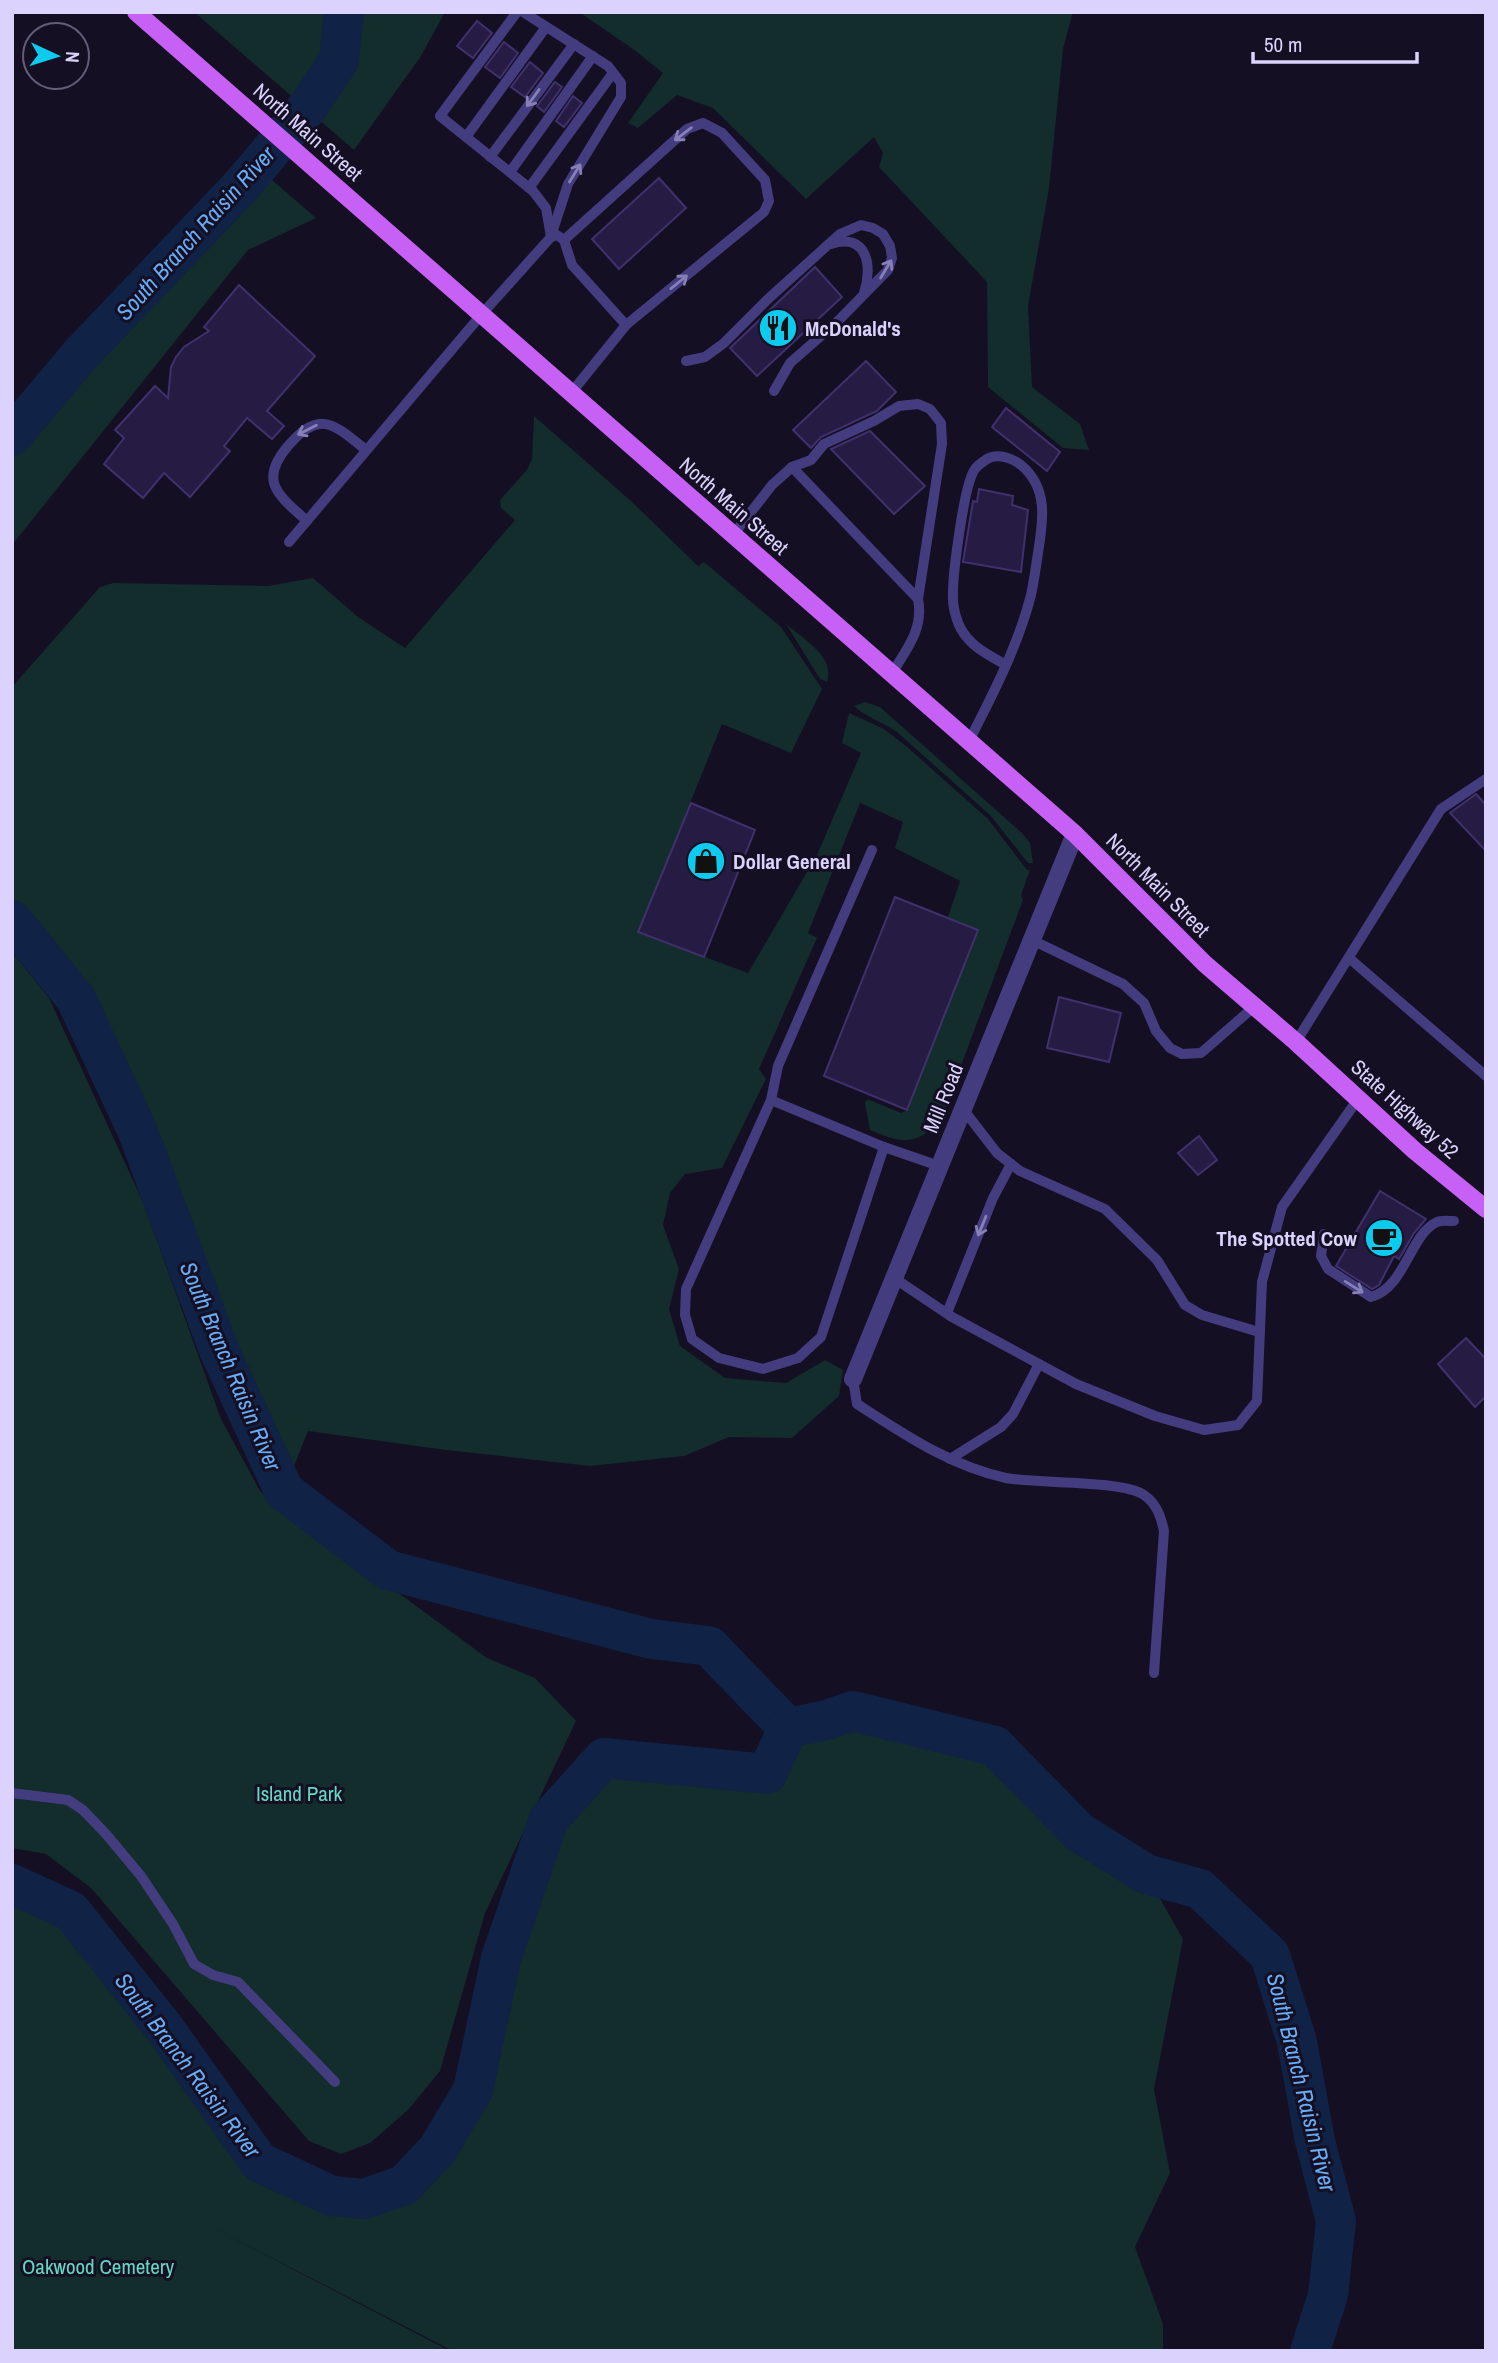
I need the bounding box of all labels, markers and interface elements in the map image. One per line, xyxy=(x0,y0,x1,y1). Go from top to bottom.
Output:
north arrow xyxy=(21,21,91,91)
scale bar xyxy=(1253,21,1418,65)
text: 50 m xyxy=(1264,30,1302,59)
text: N xyxy=(60,51,86,64)
street label: North Main Street xyxy=(247,76,369,188)
one-way arrow xyxy=(526,89,541,107)
one-way arrow xyxy=(674,127,692,142)
water label: South Branch Raisin River xyxy=(108,139,282,327)
one-way arrow xyxy=(568,164,582,183)
one-way arrow xyxy=(879,260,893,280)
one-way arrow xyxy=(670,274,688,289)
restaurant icon: McDonald's xyxy=(757,307,799,349)
place label: McDonald's xyxy=(805,314,901,343)
one-way arrow xyxy=(297,424,318,438)
street label: North Main Street xyxy=(673,450,795,562)
street label: North Main Street xyxy=(1100,827,1216,943)
shop icon: Dollar General xyxy=(685,840,727,882)
place label: Dollar General xyxy=(733,847,851,876)
street label: State Highway 52 xyxy=(1345,1053,1465,1165)
street label: Mill Road xyxy=(916,1059,970,1137)
one-way arrow xyxy=(974,1214,987,1236)
cafe icon: The Spotted Cow xyxy=(1363,1217,1405,1259)
place label: The Spotted Cow xyxy=(1216,1224,1358,1253)
water label: South Branch Raisin River xyxy=(173,1257,289,1476)
one-way arrow xyxy=(1343,1280,1363,1294)
park label: Island Park xyxy=(256,1779,342,1808)
water label: South Branch Raisin River xyxy=(108,1966,268,2164)
water label: South Branch Raisin River xyxy=(1260,1969,1344,2195)
park label: Oakwood Cemetery xyxy=(22,2252,174,2281)

